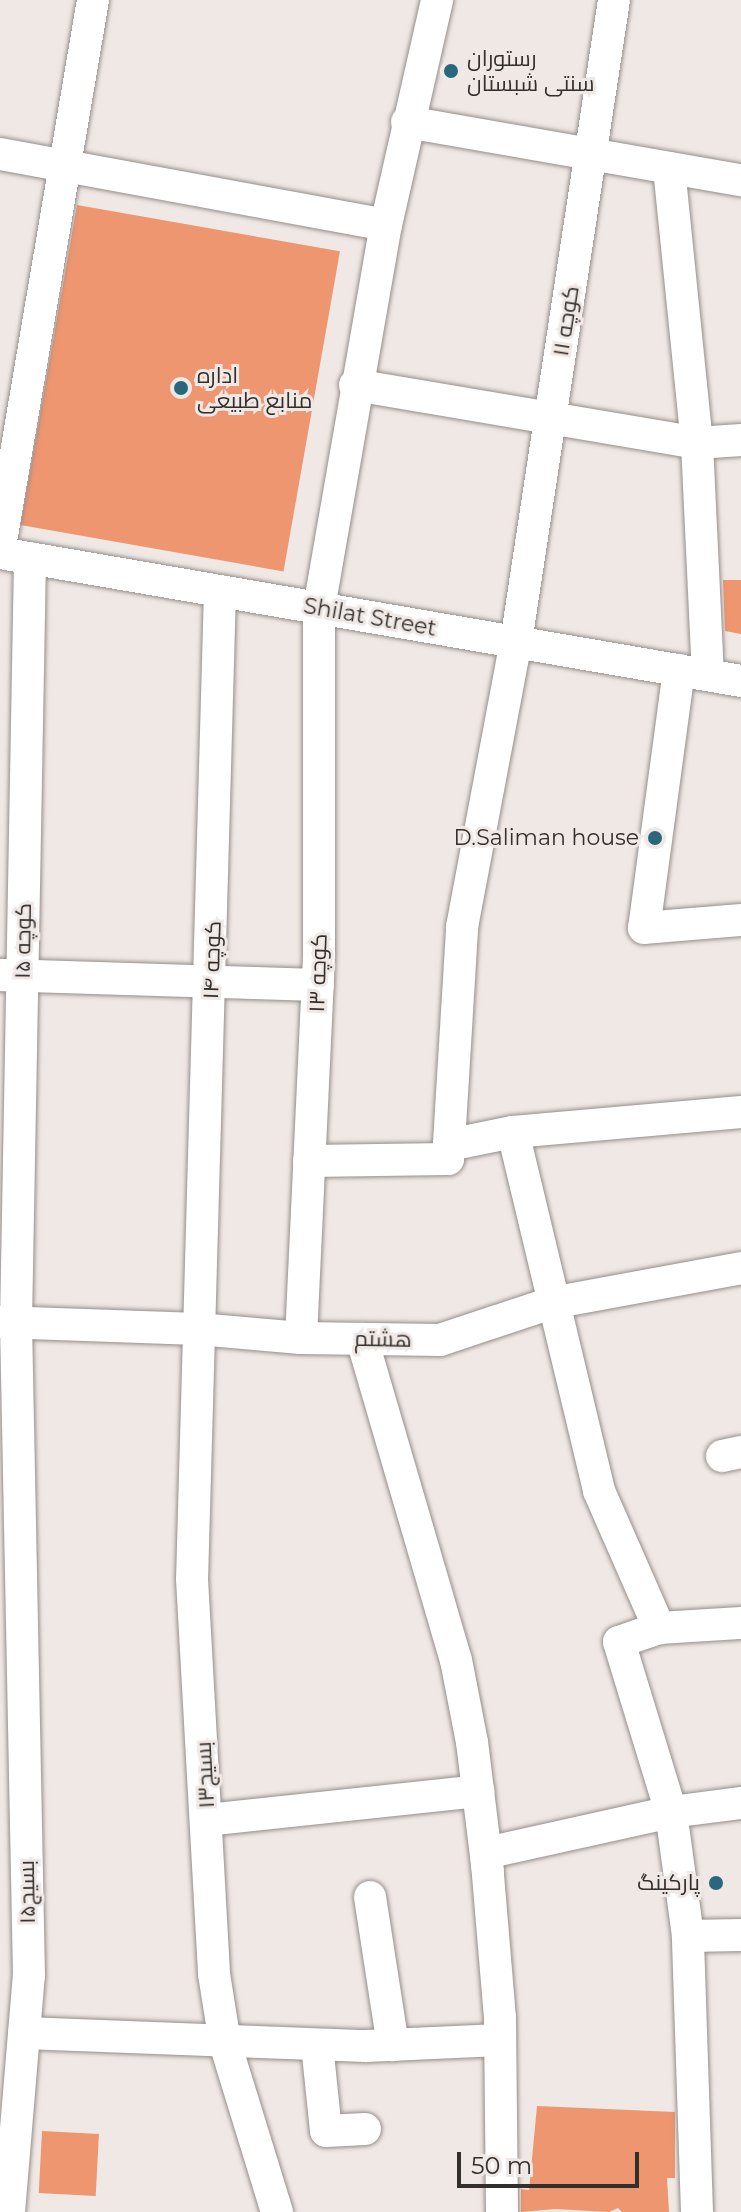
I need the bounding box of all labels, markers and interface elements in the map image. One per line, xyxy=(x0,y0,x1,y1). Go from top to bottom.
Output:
place label: رستوران سنتی شبستان xyxy=(467,45,595,96)
marker: رستوران سنتی شبستان xyxy=(442,62,460,80)
street label: کوچه ۱۱ xyxy=(547,284,585,358)
place label: اداره منابع طبیعی xyxy=(197,362,312,414)
marker: اداره منابع طبیعی xyxy=(172,379,190,397)
street label: Shilat Street xyxy=(302,592,438,642)
place label: D.Saliman house xyxy=(454,825,639,851)
marker: D.Saliman house xyxy=(646,829,664,847)
street label: کوچه ۱۵ xyxy=(9,903,37,979)
street label: کوچه ۱۴ xyxy=(197,920,227,1000)
street label: کوچه ۱۳ xyxy=(303,933,333,1013)
street label: هشتم xyxy=(354,1325,412,1353)
street label: بسیج۱۳ xyxy=(190,1741,220,1809)
street label: بسیج۱۵ xyxy=(13,1860,41,1924)
place label: پارکینگ xyxy=(637,1870,700,1896)
marker: پارکینگ xyxy=(707,1874,725,1892)
scale bar xyxy=(461,2136,643,2186)
text: 50 m xyxy=(471,2151,532,2180)

